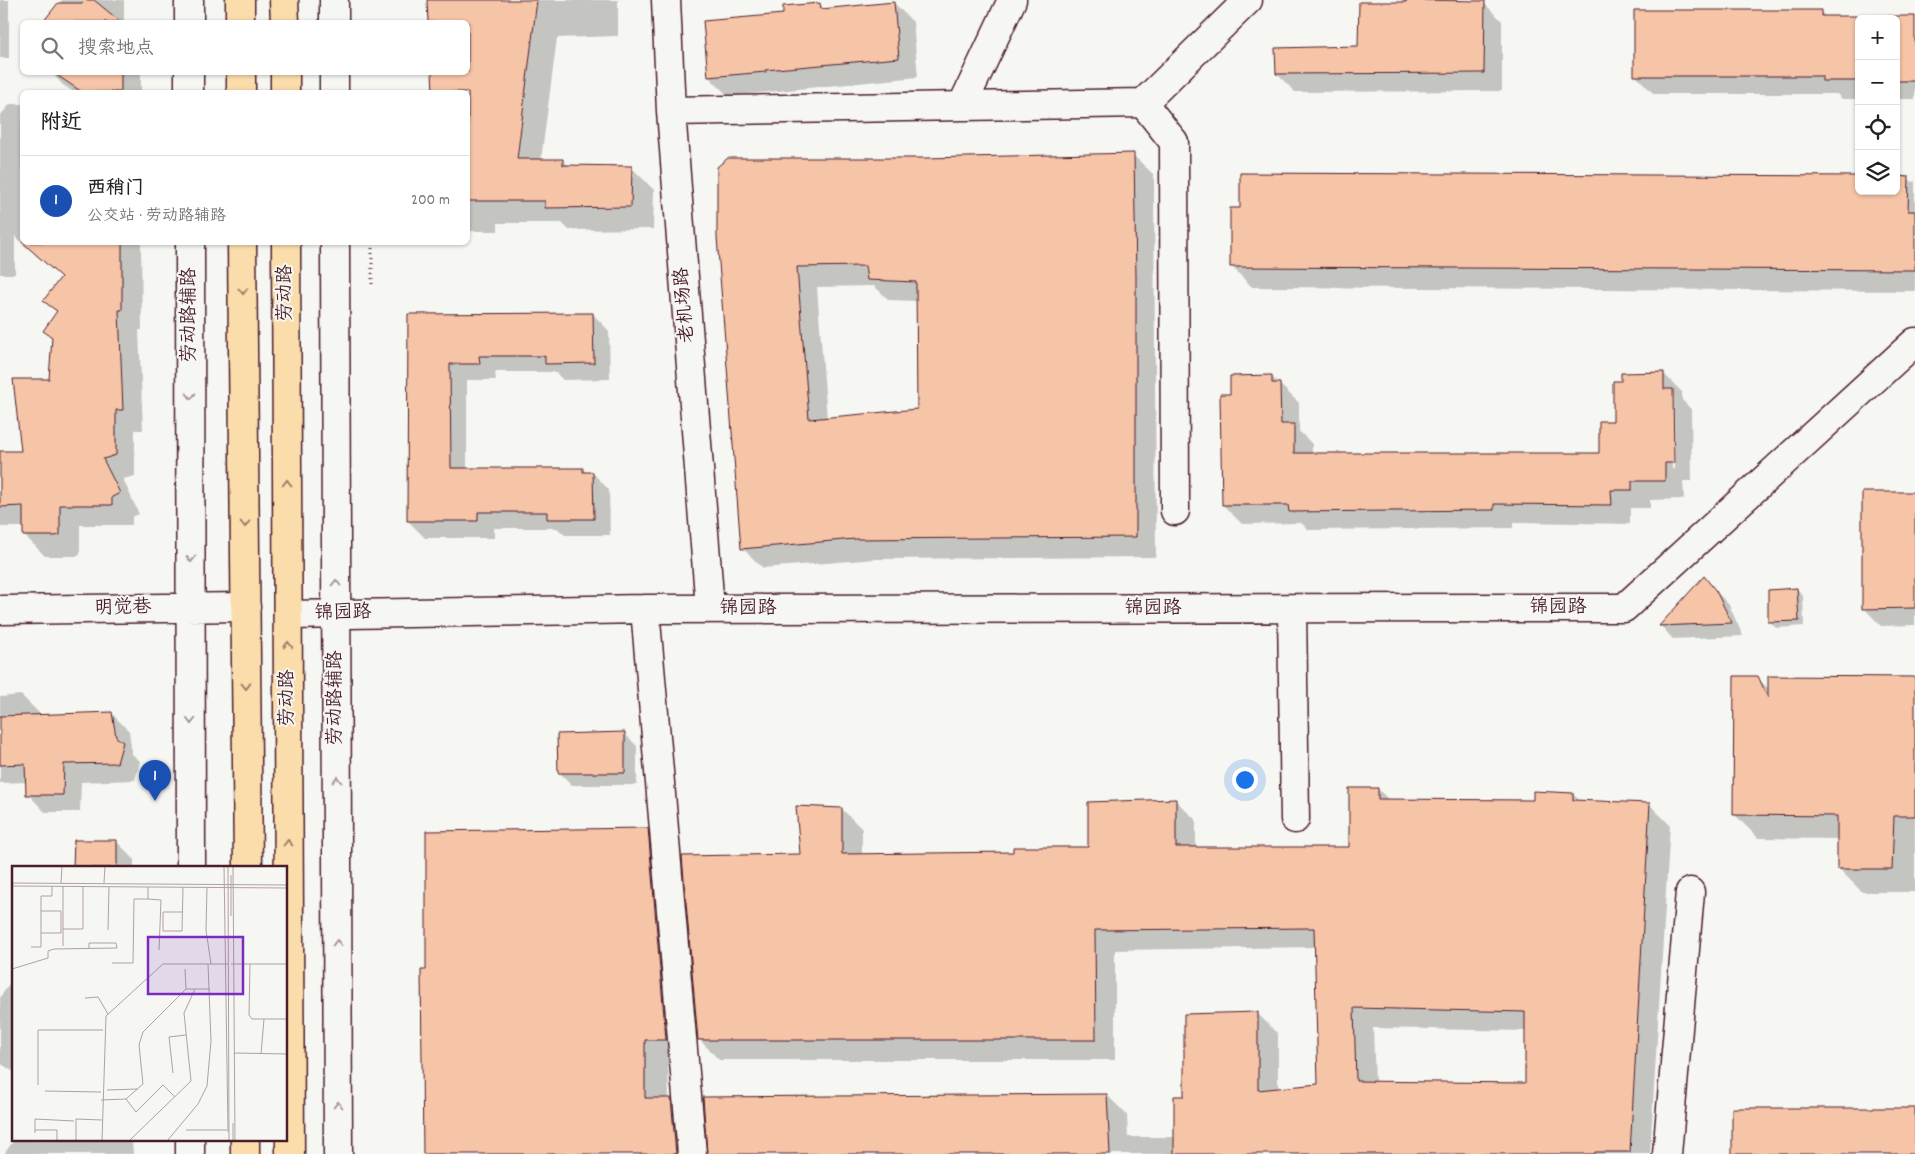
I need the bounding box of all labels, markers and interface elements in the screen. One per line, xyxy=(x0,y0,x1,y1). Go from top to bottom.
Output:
map controls xyxy=(1855,15,1900,195)
button: + xyxy=(1855,15,1900,60)
search box xyxy=(20,20,470,75)
icon: search xyxy=(38,34,66,62)
text: 搜索地点 xyxy=(78,36,154,63)
button: − xyxy=(1855,60,1900,105)
button: locate xyxy=(1855,105,1900,150)
text: 附近 xyxy=(40,109,82,139)
button: layers xyxy=(1855,150,1900,195)
text: 西稍门 xyxy=(87,176,144,203)
text: 1 xyxy=(54,189,58,212)
text: 200 m xyxy=(411,189,450,212)
text: 公交站 · 劳动路辅路 xyxy=(87,205,226,228)
street label: 劳动路 xyxy=(273,264,300,322)
street label: 老机场路 xyxy=(669,266,703,344)
street label: 劳动路辅路 xyxy=(177,267,204,363)
one-way arrow xyxy=(238,288,248,295)
one-way arrow xyxy=(185,392,196,400)
one-way arrow xyxy=(282,479,292,486)
one-way arrow xyxy=(240,520,250,528)
one-way arrow xyxy=(186,555,196,563)
one-way arrow xyxy=(331,579,341,586)
street label: 明觉巷 xyxy=(94,595,152,623)
street label: 锦园路 xyxy=(1529,595,1587,622)
street label: 锦园路 xyxy=(719,596,777,623)
street label: 锦园路 xyxy=(1124,596,1182,623)
street label: 锦园路 xyxy=(314,600,372,628)
one-way arrow xyxy=(283,641,293,649)
street label: 劳动路辅路 xyxy=(323,650,350,746)
street label: 劳动路 xyxy=(275,669,302,727)
one-way arrow xyxy=(241,682,251,690)
one-way arrow xyxy=(186,718,196,725)
pin: 1 xyxy=(139,760,171,801)
your location xyxy=(1232,767,1258,793)
one-way arrow xyxy=(332,776,342,784)
one-way arrow xyxy=(283,839,293,846)
inset map xyxy=(12,866,288,1142)
one-way arrow xyxy=(332,939,342,946)
one-way arrow xyxy=(333,1101,343,1109)

